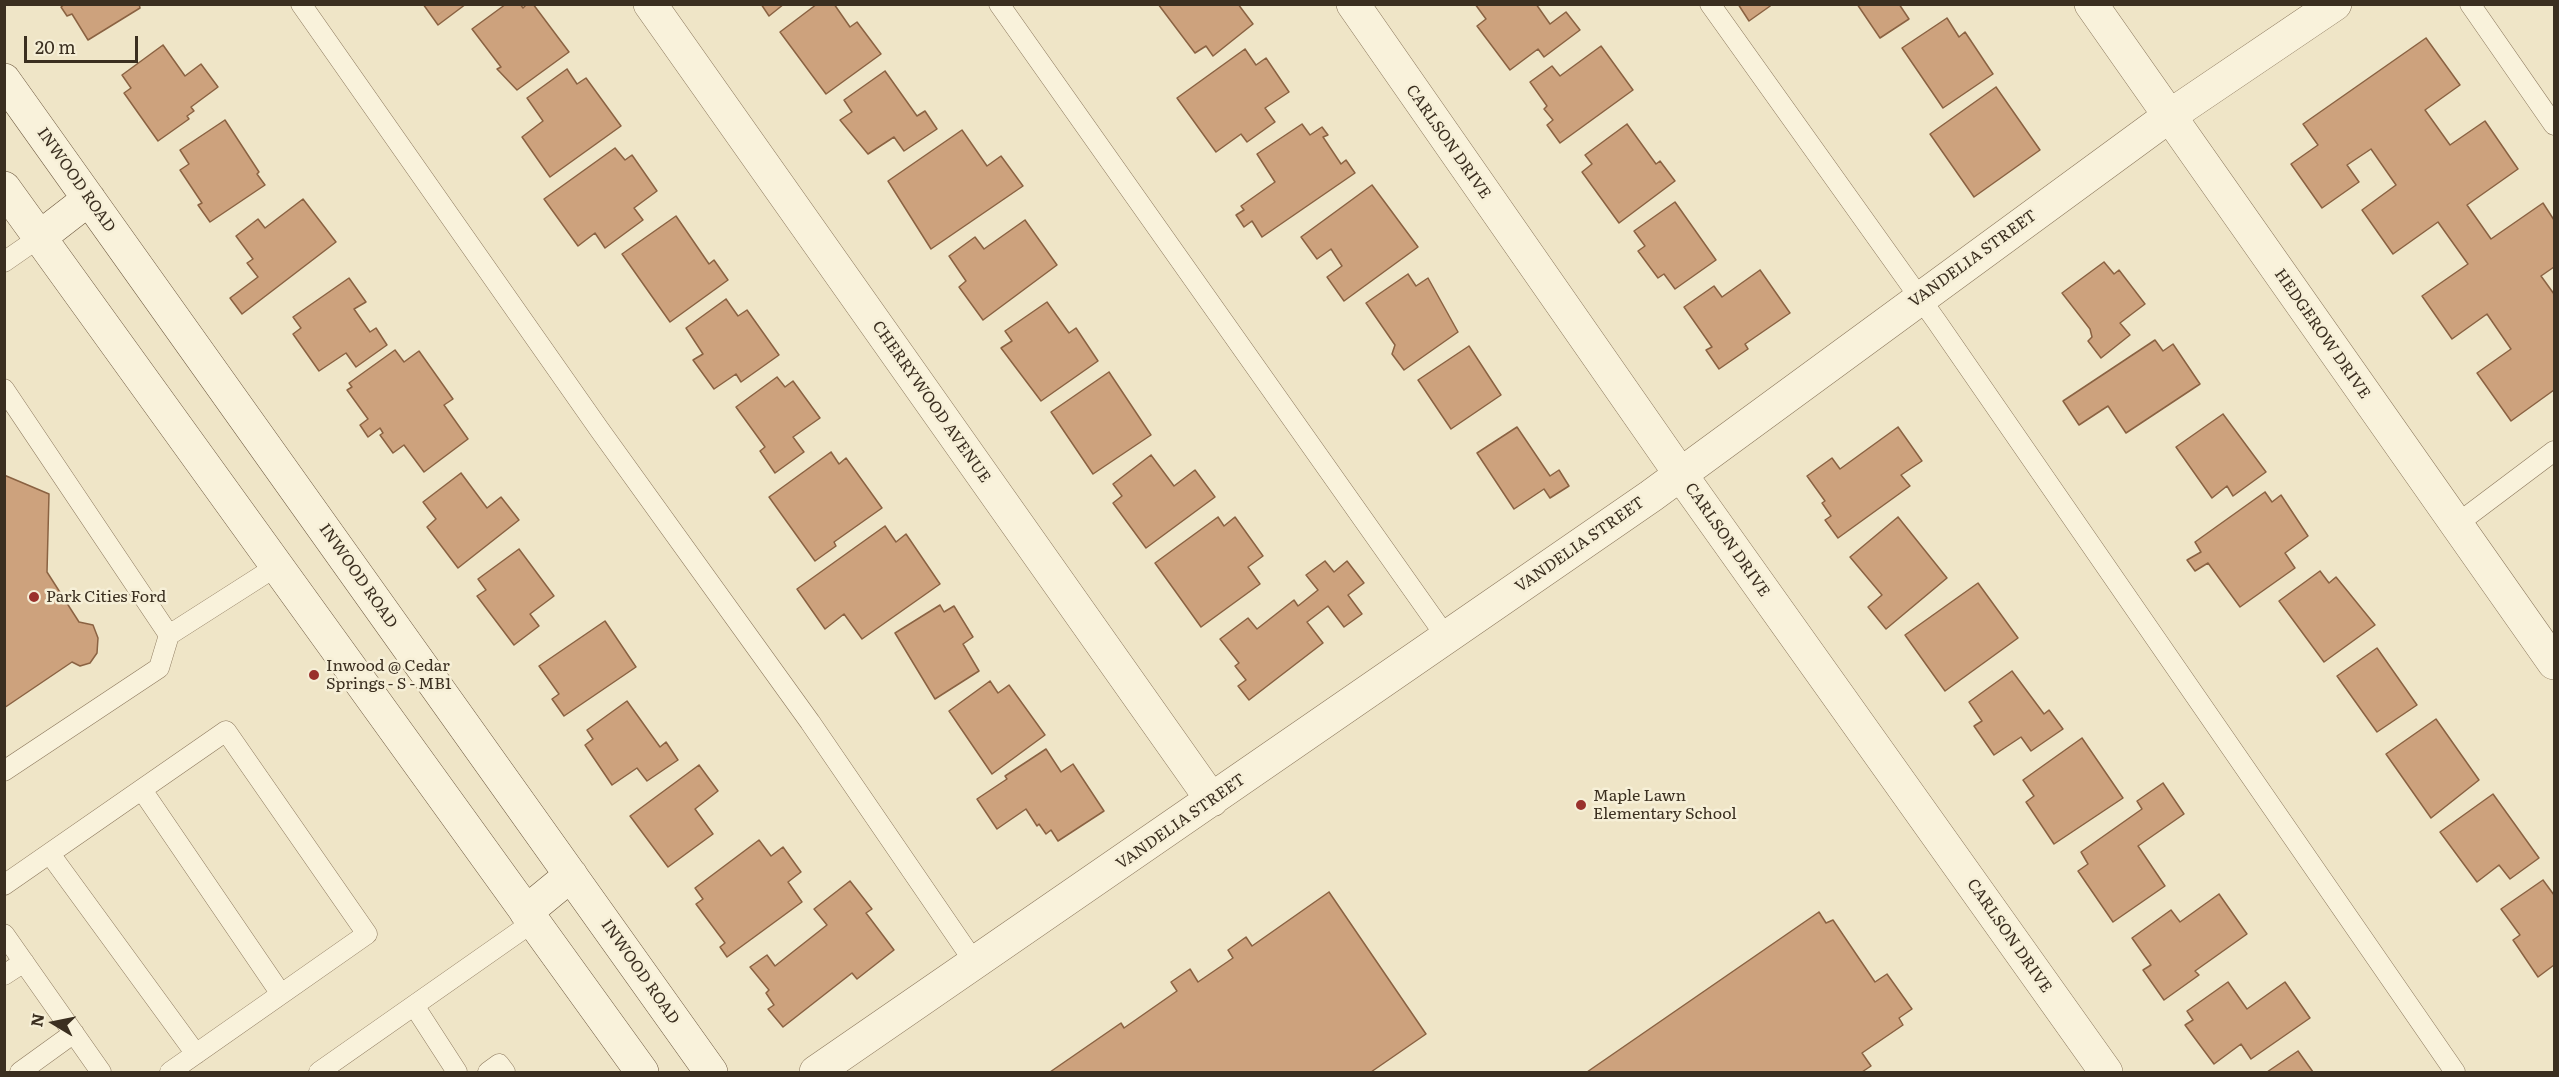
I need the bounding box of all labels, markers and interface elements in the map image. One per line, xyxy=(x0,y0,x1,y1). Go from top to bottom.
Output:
scale bar xyxy=(27,24,141,62)
text: 20 m xyxy=(35,33,76,60)
street label: CARLSON DRIVE xyxy=(1401,81,1495,203)
street label: INWOOD ROAD xyxy=(33,124,119,236)
street label: VANDELIA STREET xyxy=(1905,206,2041,312)
street label: HEDGEROW DRIVE xyxy=(2270,265,2374,403)
street label: CHERRYWOOD AVENUE xyxy=(868,317,994,487)
street label: CARLSON DRIVE xyxy=(1680,479,1774,601)
street label: VANDELIA STREET xyxy=(1512,493,1648,597)
street label: INWOOD ROAD xyxy=(315,520,401,632)
place label: Park Cities Ford xyxy=(46,587,166,607)
marker: Park Cities Ford xyxy=(27,590,41,604)
place label: Inwood @ Cedar Springs - S - MB1 xyxy=(326,656,451,694)
marker: Inwood @ Cedar Springs - S - MB1 xyxy=(307,668,321,682)
street label: VANDELIA STREET xyxy=(1113,770,1249,874)
place label: Maple Lawn Elementary School xyxy=(1593,786,1737,824)
marker: Maple Lawn Elementary School xyxy=(1574,798,1588,812)
street label: CARLSON DRIVE xyxy=(1962,875,2056,997)
street label: INWOOD ROAD xyxy=(597,916,683,1028)
north arrow xyxy=(24,993,84,1053)
text: N xyxy=(23,1011,49,1029)

